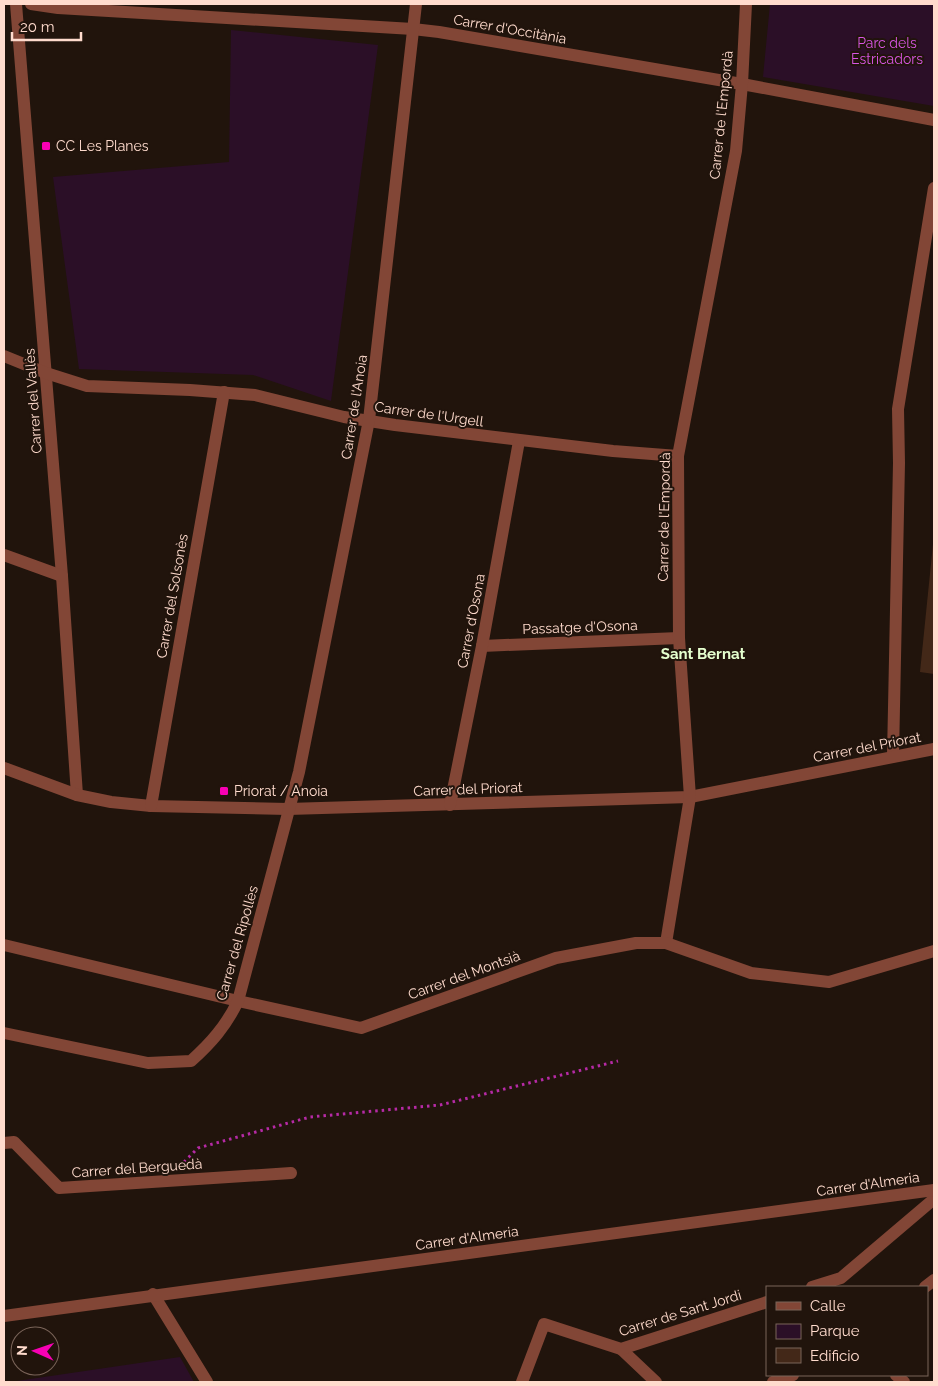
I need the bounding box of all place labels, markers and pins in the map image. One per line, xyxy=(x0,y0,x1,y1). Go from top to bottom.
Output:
place label: CC Les Planes xyxy=(56,138,149,154)
marker: CC Les Planes xyxy=(40,140,52,152)
place label: Priorat / Anoia xyxy=(234,783,328,799)
marker: Priorat / Anoia xyxy=(218,785,230,797)

